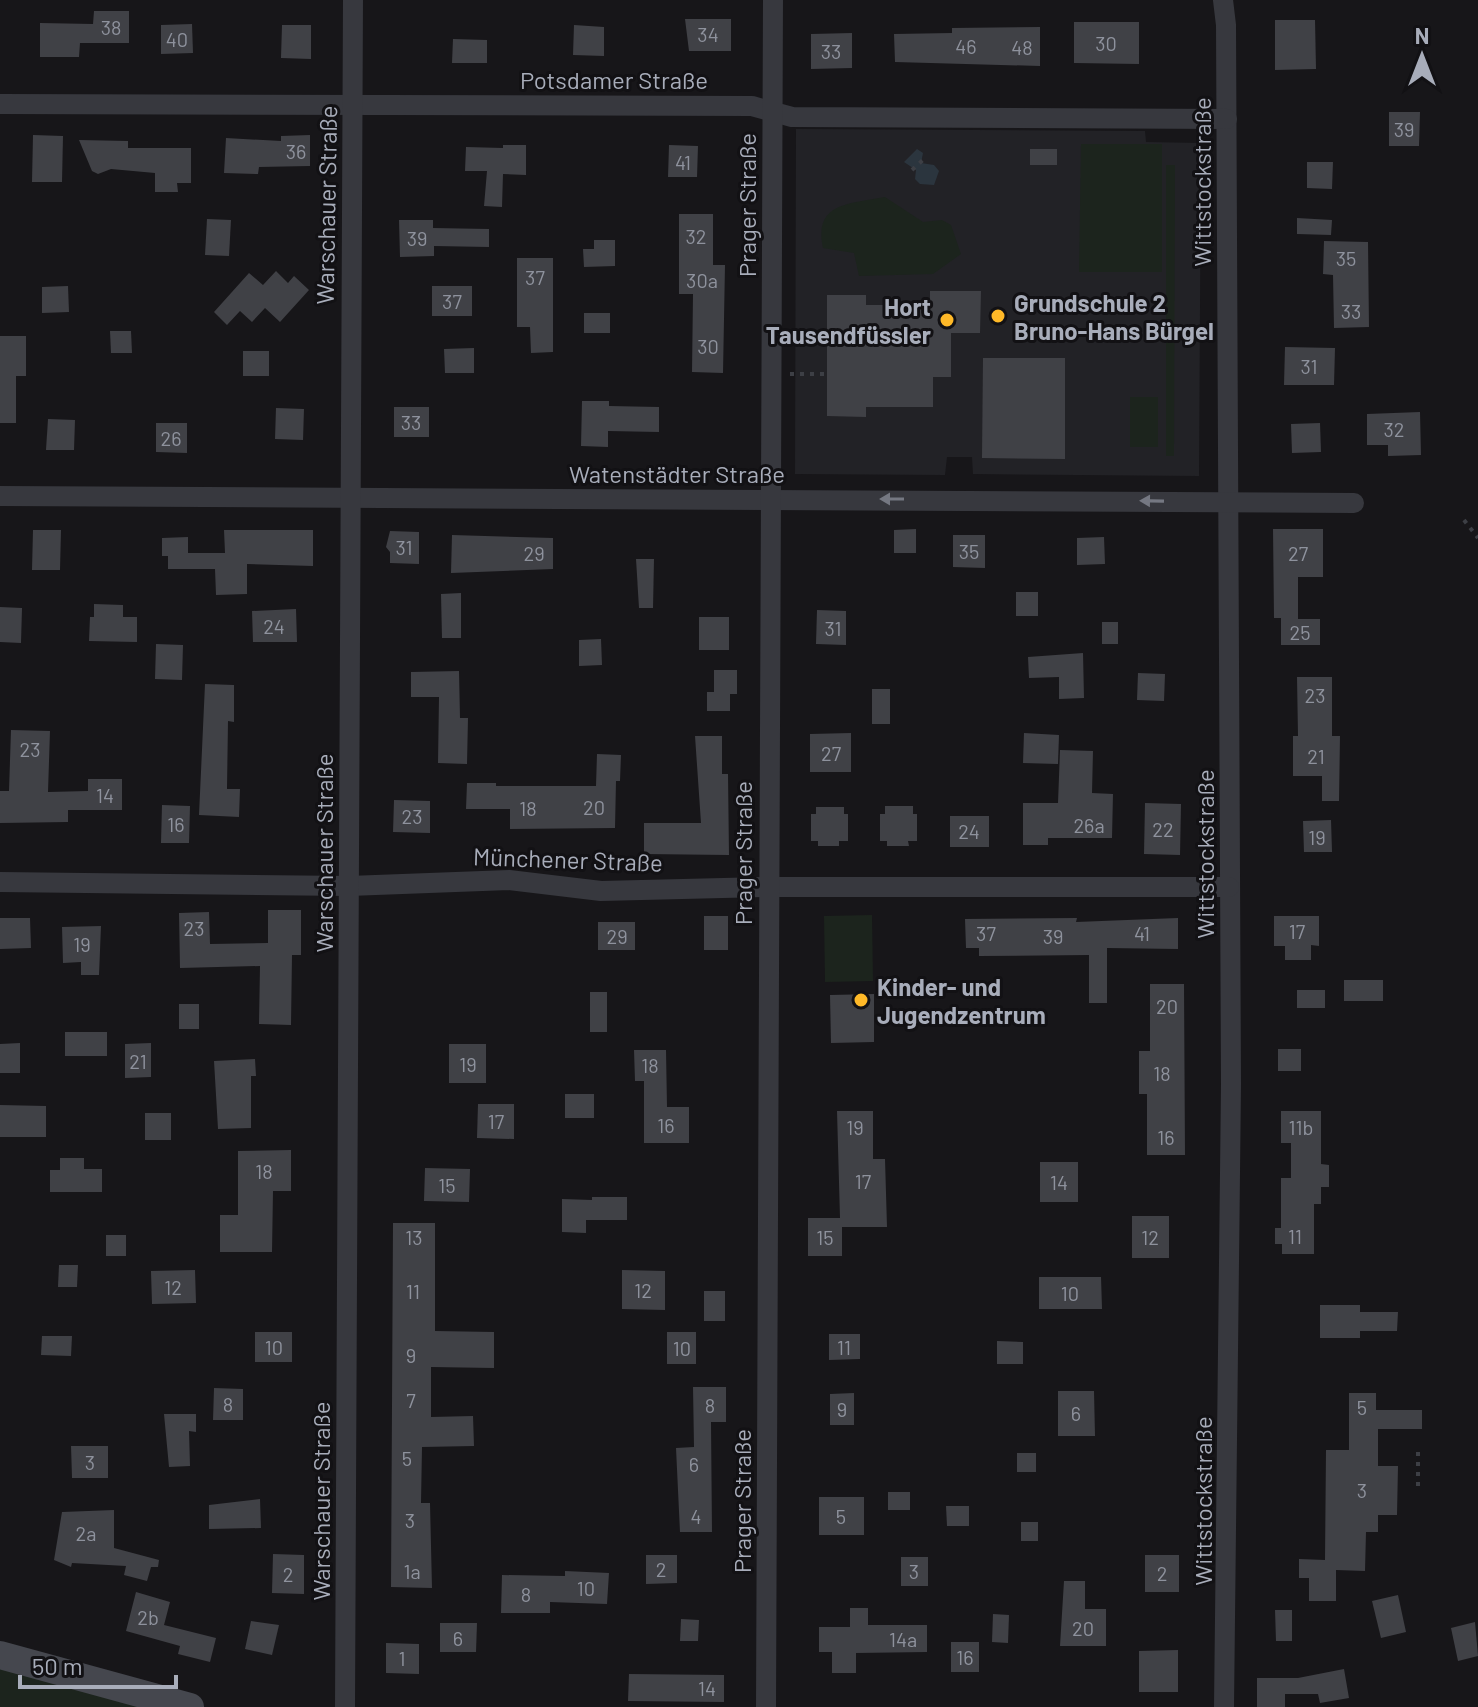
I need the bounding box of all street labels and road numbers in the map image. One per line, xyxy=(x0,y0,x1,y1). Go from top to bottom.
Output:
street label: Potsdamer Straße xyxy=(520,65,708,94)
street label: Wittstockstraße xyxy=(1187,97,1216,267)
street label: Warschauer Straße xyxy=(310,105,342,305)
street label: Prager Straße xyxy=(732,133,761,277)
street label: Watenstädter Straße xyxy=(569,459,785,488)
street label: Warschauer Straße xyxy=(309,753,338,953)
street label: Wittstockstraße xyxy=(1190,769,1219,939)
street label: Prager Straße xyxy=(728,781,757,925)
street label: Münchener Straße xyxy=(473,841,663,877)
street label: Warschauer Straße xyxy=(306,1401,335,1601)
street label: Wittstockstraße xyxy=(1188,1416,1217,1586)
street label: Prager Straße xyxy=(727,1429,756,1573)

